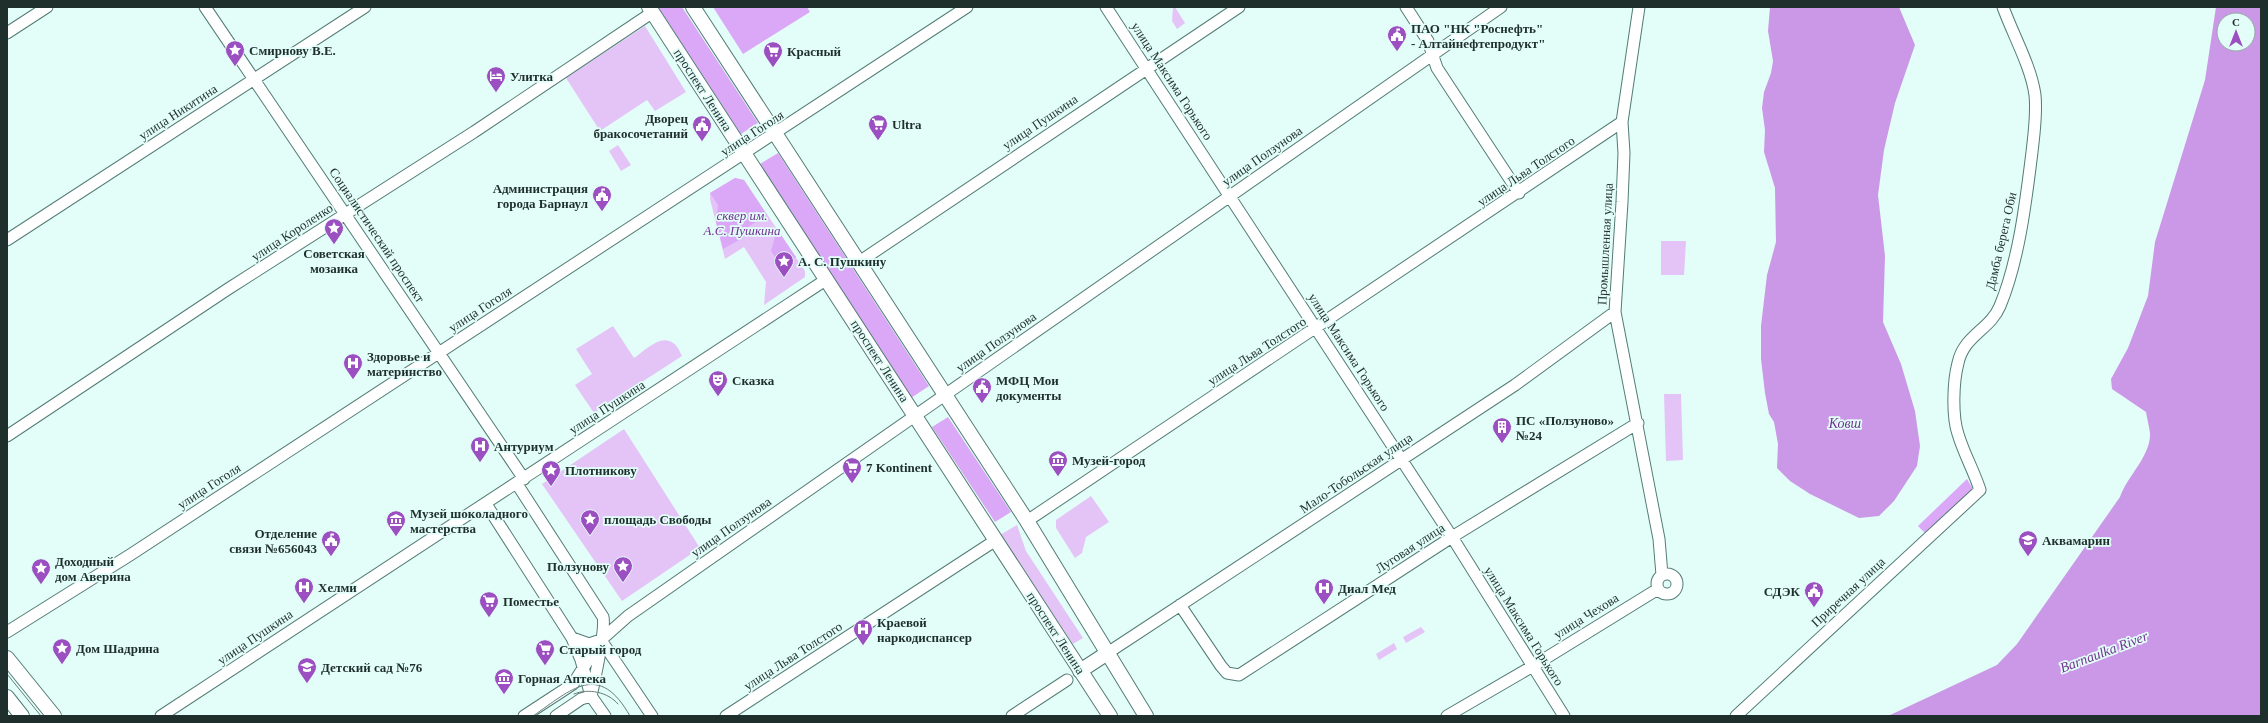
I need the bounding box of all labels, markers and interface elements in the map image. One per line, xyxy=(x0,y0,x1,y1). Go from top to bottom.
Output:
north arrow xyxy=(2216,12,2256,52)
text: С xyxy=(2232,16,2240,28)
street label: улица Максима Горького xyxy=(1128,19,1216,143)
place label: ПАО "НК "Роснефть" - Алтайнефтепродукт" xyxy=(1411,21,1545,51)
public building icon: ПАО "НК "Роснефть" - Алтайнефтепродукт" xyxy=(1386,24,1408,52)
place icon: Смирнову В.Е. xyxy=(224,39,246,67)
supermarket icon: Красный xyxy=(762,40,784,68)
place label: Смирнову В.Е. xyxy=(249,43,336,58)
place label: Красный xyxy=(787,44,842,59)
street label: проспект Ленина xyxy=(671,46,735,134)
hotel icon: Улитка xyxy=(485,65,507,93)
place label: Улитка xyxy=(510,69,554,84)
street label: улица Никитина xyxy=(136,81,220,143)
street label: улица Пушкина xyxy=(1000,91,1081,153)
street label: улица Гоголя xyxy=(718,107,786,159)
place label: Дворец бракосочетаний xyxy=(593,111,689,141)
supermarket icon: Ultra xyxy=(867,113,889,141)
public building icon: Дворец бракосочетаний xyxy=(691,114,713,142)
place label: Ultra xyxy=(892,117,922,132)
street label: улица Ползунова xyxy=(1219,123,1305,189)
street label: улица Льва Толстого xyxy=(1474,133,1578,209)
street label: Социалистический проспект xyxy=(326,165,428,305)
place label: Администрация города Барнаул xyxy=(493,181,588,211)
street label: Промышленная улица xyxy=(1594,182,1616,306)
public building icon: Администрация города Барнаул xyxy=(591,184,613,212)
street label: Дамба берега Оби xyxy=(1982,190,2020,292)
street label: улица Короленко xyxy=(248,200,336,264)
park label: сквер им. А.С. Пушкина xyxy=(703,208,781,238)
place icon: Советская мозаика xyxy=(323,217,345,245)
place label: Советская мозаика xyxy=(303,246,365,276)
place icon: А. С. Пушкину xyxy=(773,250,795,278)
place label: А. С. Пушкину xyxy=(798,254,887,269)
street label: улица Гоголя xyxy=(446,283,514,335)
street label: улица Максима Горького xyxy=(1305,290,1393,414)
street label: улица Ползунова xyxy=(953,309,1039,375)
street label: улица Льва Толстого xyxy=(1205,314,1309,388)
street label: проспект Ленина xyxy=(848,317,912,405)
place label: Здоровье и материнство xyxy=(367,349,442,379)
hospital icon: Здоровье и материнство xyxy=(342,352,364,380)
theatre icon: Сказка xyxy=(707,369,729,397)
place label: Сказка xyxy=(732,373,775,388)
place label: МФЦ Мои документы xyxy=(996,373,1061,403)
public building icon: МФЦ Мои документы xyxy=(971,376,993,404)
street label: улица Пушкина xyxy=(566,377,648,437)
place label: ПС «Ползуново» №24 xyxy=(1516,413,1614,443)
building icon: ПС «Ползуново» №24 xyxy=(1491,416,1513,444)
water label: Ковш xyxy=(1828,416,1862,431)
street label: Мало-Тобольская улица xyxy=(1297,430,1415,516)
hospital icon: Антуриум xyxy=(469,435,491,463)
place label: Антуриум xyxy=(494,439,554,454)
museum icon: Музей-город xyxy=(1047,449,1069,477)
place label: Музей-город xyxy=(1072,453,1146,468)
supermarket icon: 7 Kontinent xyxy=(841,456,863,484)
place icon: Плотникову xyxy=(540,459,562,487)
street label: улица Гоголя xyxy=(175,460,243,512)
place label: 7 Kontinent xyxy=(866,460,933,475)
place label: Плотникову xyxy=(565,463,637,478)
street label: улица Ползунова xyxy=(688,494,774,560)
place label: Музей шоколадного мастерства xyxy=(410,506,528,536)
place icon: площадь Свободы xyxy=(579,508,601,536)
museum icon: Музей шоколадного мастерства xyxy=(385,509,407,537)
place label: площадь Свободы xyxy=(604,512,711,527)
street label: Луговая улица xyxy=(1373,520,1448,576)
place label: Отделение связи №656043 xyxy=(229,526,317,556)
public building icon: Отделение связи №656043 xyxy=(320,529,342,557)
school or university icon: Аквамарин xyxy=(2017,529,2039,557)
place label: Аквамарин xyxy=(2042,533,2110,548)
place label: Доходный дом Аверина xyxy=(55,554,131,584)
street label: Приречная улица xyxy=(1808,554,1888,630)
place icon: Ползунову xyxy=(612,555,634,583)
place icon: Доходный дом Аверина xyxy=(30,557,52,585)
place label: Ползунову xyxy=(547,559,609,574)
street label: улица Максима Горького xyxy=(1481,564,1567,688)
hospital icon: Хелми xyxy=(293,576,315,604)
hospital icon: Диал Мед xyxy=(1313,577,1335,605)
place label: Хелми xyxy=(318,580,357,595)
public building icon: СДЭК xyxy=(1803,580,1825,608)
place label: Диал Мед xyxy=(1338,581,1396,596)
place label: СДЭК xyxy=(1764,584,1801,599)
street label: проспект Ленина xyxy=(1024,589,1088,677)
supermarket icon: Поместье xyxy=(478,590,500,618)
street label: улица Чехова xyxy=(1551,590,1621,642)
place label: Поместье xyxy=(503,594,559,609)
street label: улица Пушкина xyxy=(215,606,296,668)
place label: Краевой наркодиспансер xyxy=(877,615,972,645)
hospital icon: Краевой наркодиспансер xyxy=(852,618,874,646)
street label: улица Льва Толстого xyxy=(741,619,845,693)
water label: Barnaulka River xyxy=(2058,628,2151,676)
place icon: Дом Шадрина xyxy=(51,637,73,665)
supermarket icon: Старый город xyxy=(534,638,556,666)
place label: Дом Шадрина xyxy=(76,641,160,656)
place label: Старый город xyxy=(559,642,642,657)
school or university icon: Детский сад №76 xyxy=(296,656,318,684)
place label: Детский сад №76 xyxy=(321,660,423,675)
museum icon: Горная Аптека xyxy=(493,667,515,695)
place label: Горная Аптека xyxy=(518,671,606,686)

